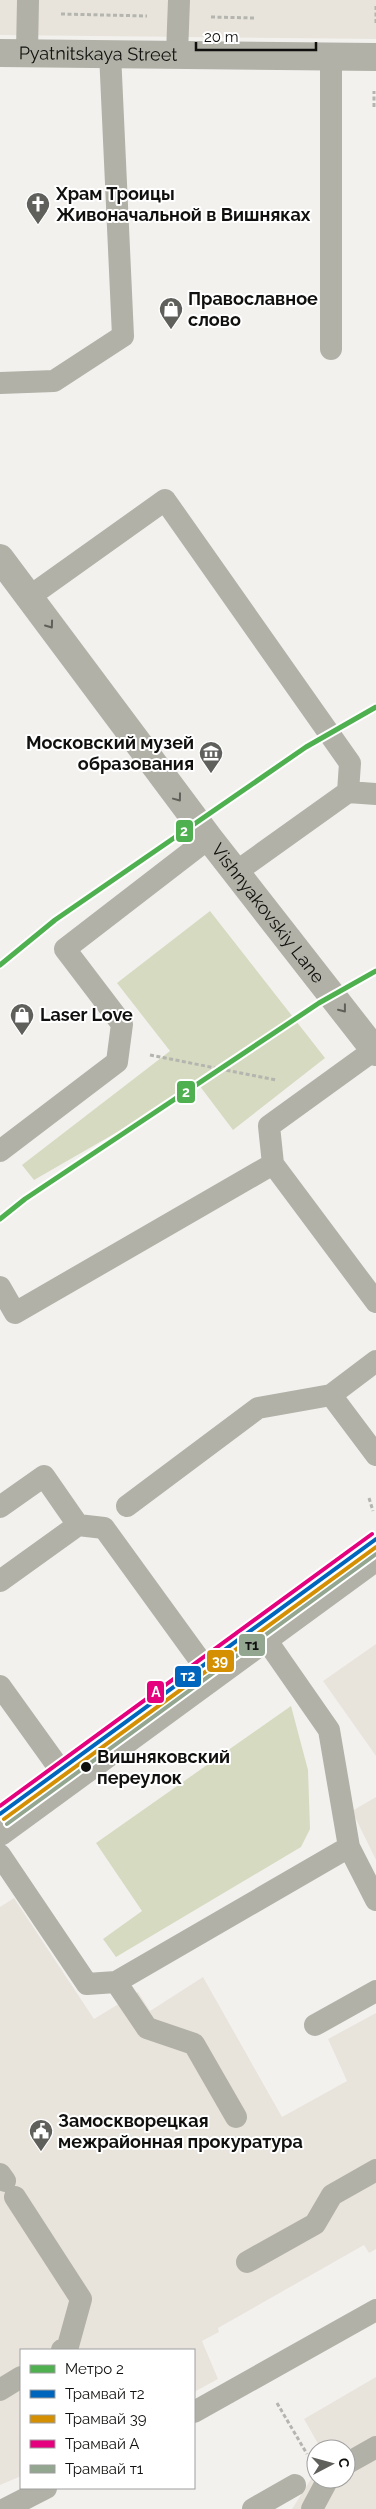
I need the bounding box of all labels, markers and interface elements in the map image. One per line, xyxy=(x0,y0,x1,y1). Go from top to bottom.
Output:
scale bar xyxy=(196,20,316,52)
text: 20 m xyxy=(204,28,239,46)
street label: Pyatnitskaya Street xyxy=(19,42,177,65)
place label: Храм Троицы Живоначальной в Вишняках xyxy=(55,183,311,225)
church icon: Храм Троицы Живоначальной в Вишняках xyxy=(25,191,51,225)
place label: Православное слово xyxy=(188,288,318,330)
shop icon: Православное слово xyxy=(158,296,184,330)
one-way arrow xyxy=(44,619,53,629)
place label: Московский музей образования xyxy=(26,732,194,774)
museum icon: Московский музей образования xyxy=(198,740,224,774)
one-way arrow xyxy=(173,792,181,801)
line badge: 2 xyxy=(175,819,194,843)
text: 2 xyxy=(180,823,188,839)
street label: Vishnyakovskiy Lane xyxy=(207,839,329,987)
shop icon: Laser Love xyxy=(9,1002,35,1036)
one-way arrow xyxy=(337,1003,345,1012)
place label: Laser Love xyxy=(40,1004,133,1025)
line badge: 2 xyxy=(176,1080,196,1104)
text: 2 xyxy=(182,1084,190,1100)
line badge: т1 xyxy=(238,1633,266,1657)
text: т1 xyxy=(245,1637,259,1653)
line badge: 39 xyxy=(206,1649,235,1673)
text: 39 xyxy=(212,1653,228,1669)
line badge: т2 xyxy=(174,1665,202,1688)
text: т2 xyxy=(181,1668,196,1684)
line badge: А xyxy=(146,1680,165,1704)
text: А xyxy=(151,1684,161,1700)
place label: Вишняковский переулок xyxy=(97,1746,230,1788)
marker: Вишняковский переулок xyxy=(79,1760,93,1774)
place label: Замоскворецкая межрайонная прокуратура xyxy=(58,2110,303,2152)
public building icon: Замоскворецкая межрайонная прокуратура xyxy=(28,2118,54,2152)
legend xyxy=(20,2349,195,2489)
text: Метро 2 xyxy=(65,2360,124,2378)
text: Трамвай т2 xyxy=(65,2385,145,2403)
text: Трамвай 39 xyxy=(65,2410,147,2428)
text: Трамвай А xyxy=(65,2435,139,2453)
north arrow xyxy=(306,2439,356,2489)
text: С xyxy=(335,2457,352,2469)
text: Трамвай т1 xyxy=(65,2460,144,2478)

